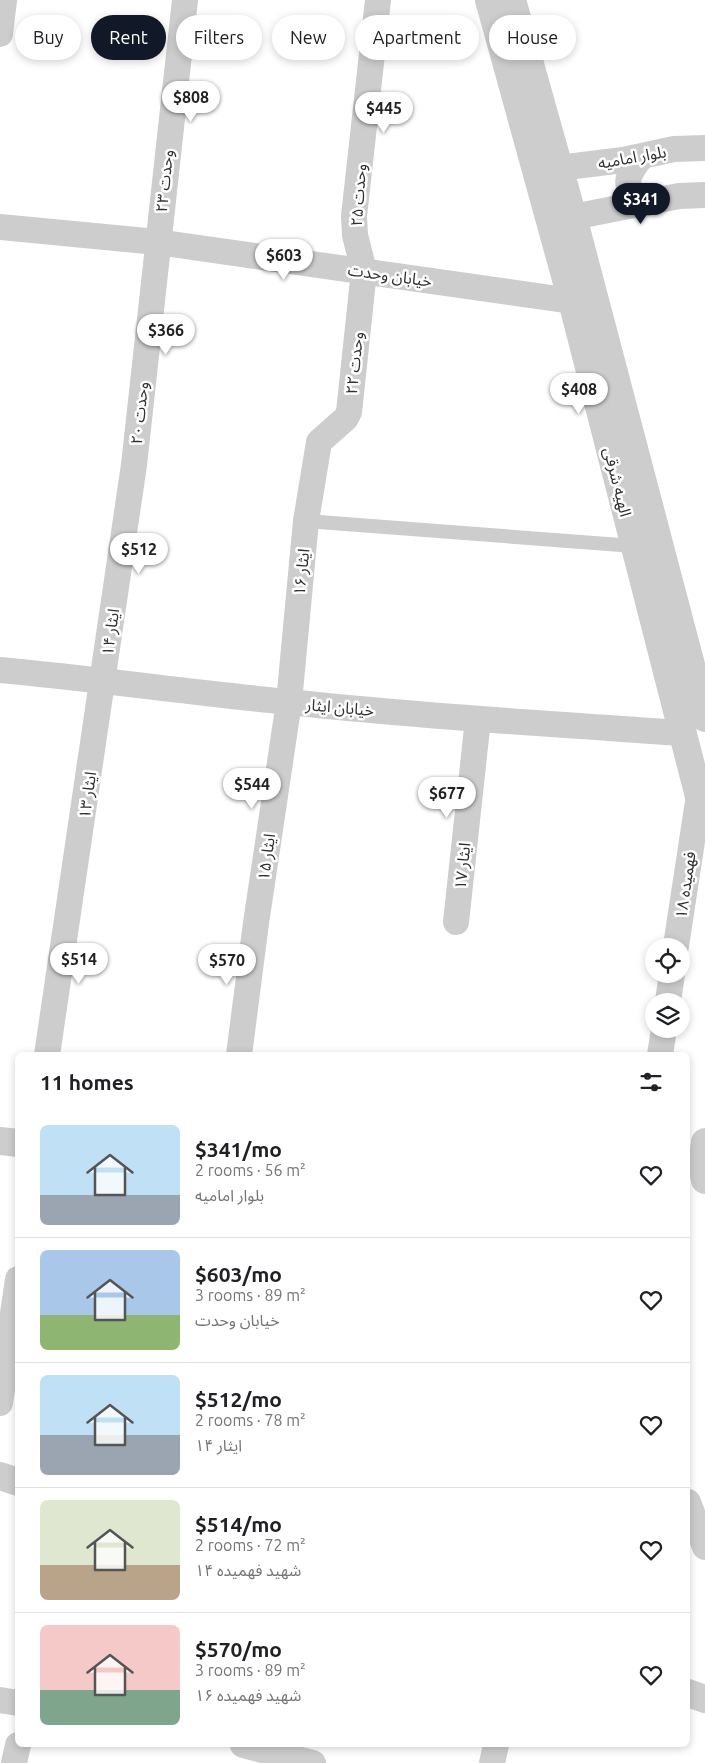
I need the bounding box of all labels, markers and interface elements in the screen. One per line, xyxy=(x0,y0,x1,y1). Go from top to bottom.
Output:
chip: Buy xyxy=(15,15,81,60)
chip: Rent xyxy=(91,15,166,60)
chip: Filters xyxy=(176,15,262,60)
chip: New xyxy=(272,15,345,60)
chip: Apartment xyxy=(355,15,479,60)
chip: House xyxy=(489,15,576,60)
pin: $808 xyxy=(161,80,221,123)
text: $808 xyxy=(173,88,209,106)
pin: $445 xyxy=(354,92,414,134)
text: $445 xyxy=(366,99,402,117)
street label: بلوار امامیه xyxy=(596,142,668,173)
street label: وحدت ۲۳ xyxy=(152,149,177,213)
street label: وحدت ۲۵ xyxy=(347,163,370,227)
pin: $341 xyxy=(611,182,671,225)
text: $341 xyxy=(623,190,659,208)
pin: $603 xyxy=(254,238,314,281)
text: $603 xyxy=(266,246,302,264)
street label: خیابان وحدت xyxy=(347,260,433,291)
pin: $366 xyxy=(136,314,196,356)
text: $366 xyxy=(148,321,184,339)
street label: وحدت ۲۲ xyxy=(342,331,367,395)
pin: $408 xyxy=(549,372,609,415)
text: $408 xyxy=(561,380,597,398)
street label: وحدت ۲۰ xyxy=(127,381,152,445)
street label: الهیه شرقی xyxy=(600,445,635,519)
pin: $512 xyxy=(109,532,169,575)
text: $512 xyxy=(121,540,157,558)
street label: ایثار ۱۶ xyxy=(290,548,313,596)
street label: ایثار ۱۴ xyxy=(98,607,123,657)
street label: خیابان ایثار xyxy=(304,695,375,720)
pin: $544 xyxy=(222,768,282,810)
street label: ایثار ۱۳ xyxy=(75,770,100,820)
text: $544 xyxy=(234,775,270,793)
pin: $677 xyxy=(417,776,477,819)
text: $677 xyxy=(429,784,465,802)
street label: ایثار ۱۵ xyxy=(254,832,279,882)
street label: ایثار ۱۷ xyxy=(451,842,474,890)
street label: فهمیده ۱۸ xyxy=(671,850,700,920)
map controls xyxy=(645,938,690,1038)
button: locate xyxy=(645,938,690,983)
pin: $514 xyxy=(49,942,109,985)
pin: $570 xyxy=(197,944,257,986)
text: $514 xyxy=(61,950,97,968)
text: $570 xyxy=(209,951,245,969)
button: layers xyxy=(645,993,690,1038)
icon: filters xyxy=(637,1068,665,1096)
text: 11 homes xyxy=(40,1070,134,1094)
text: $341/mo xyxy=(195,1137,282,1161)
icon: home xyxy=(80,1145,140,1205)
text: 2 rooms · 56 m² xyxy=(195,1161,306,1179)
icon: heart xyxy=(637,1161,665,1189)
text: بلوار امامیه xyxy=(195,1186,264,1204)
text: $603/mo xyxy=(195,1262,282,1286)
icon: home xyxy=(80,1270,140,1330)
text: 3 rooms · 89 m² xyxy=(195,1286,306,1304)
icon: heart xyxy=(637,1286,665,1314)
text: خیابان وحدت xyxy=(195,1311,280,1329)
text: $512/mo xyxy=(195,1387,282,1411)
icon: home xyxy=(80,1395,140,1455)
text: 2 rooms · 78 m² xyxy=(195,1411,306,1429)
icon: heart xyxy=(637,1411,665,1439)
text: ایثار ۱۴ xyxy=(195,1436,242,1454)
text: $514/mo xyxy=(195,1512,282,1536)
icon: home xyxy=(80,1520,140,1580)
text: 2 rooms · 72 m² xyxy=(195,1536,306,1554)
icon: heart xyxy=(637,1536,665,1564)
text: شهید فهمیده ۱۴ xyxy=(195,1561,301,1579)
text: $570/mo xyxy=(195,1637,282,1661)
icon: home xyxy=(80,1645,140,1705)
text: 3 rooms · 89 m² xyxy=(195,1661,306,1679)
icon: heart xyxy=(637,1661,665,1689)
text: شهید فهمیده ۱۶ xyxy=(195,1686,301,1704)

